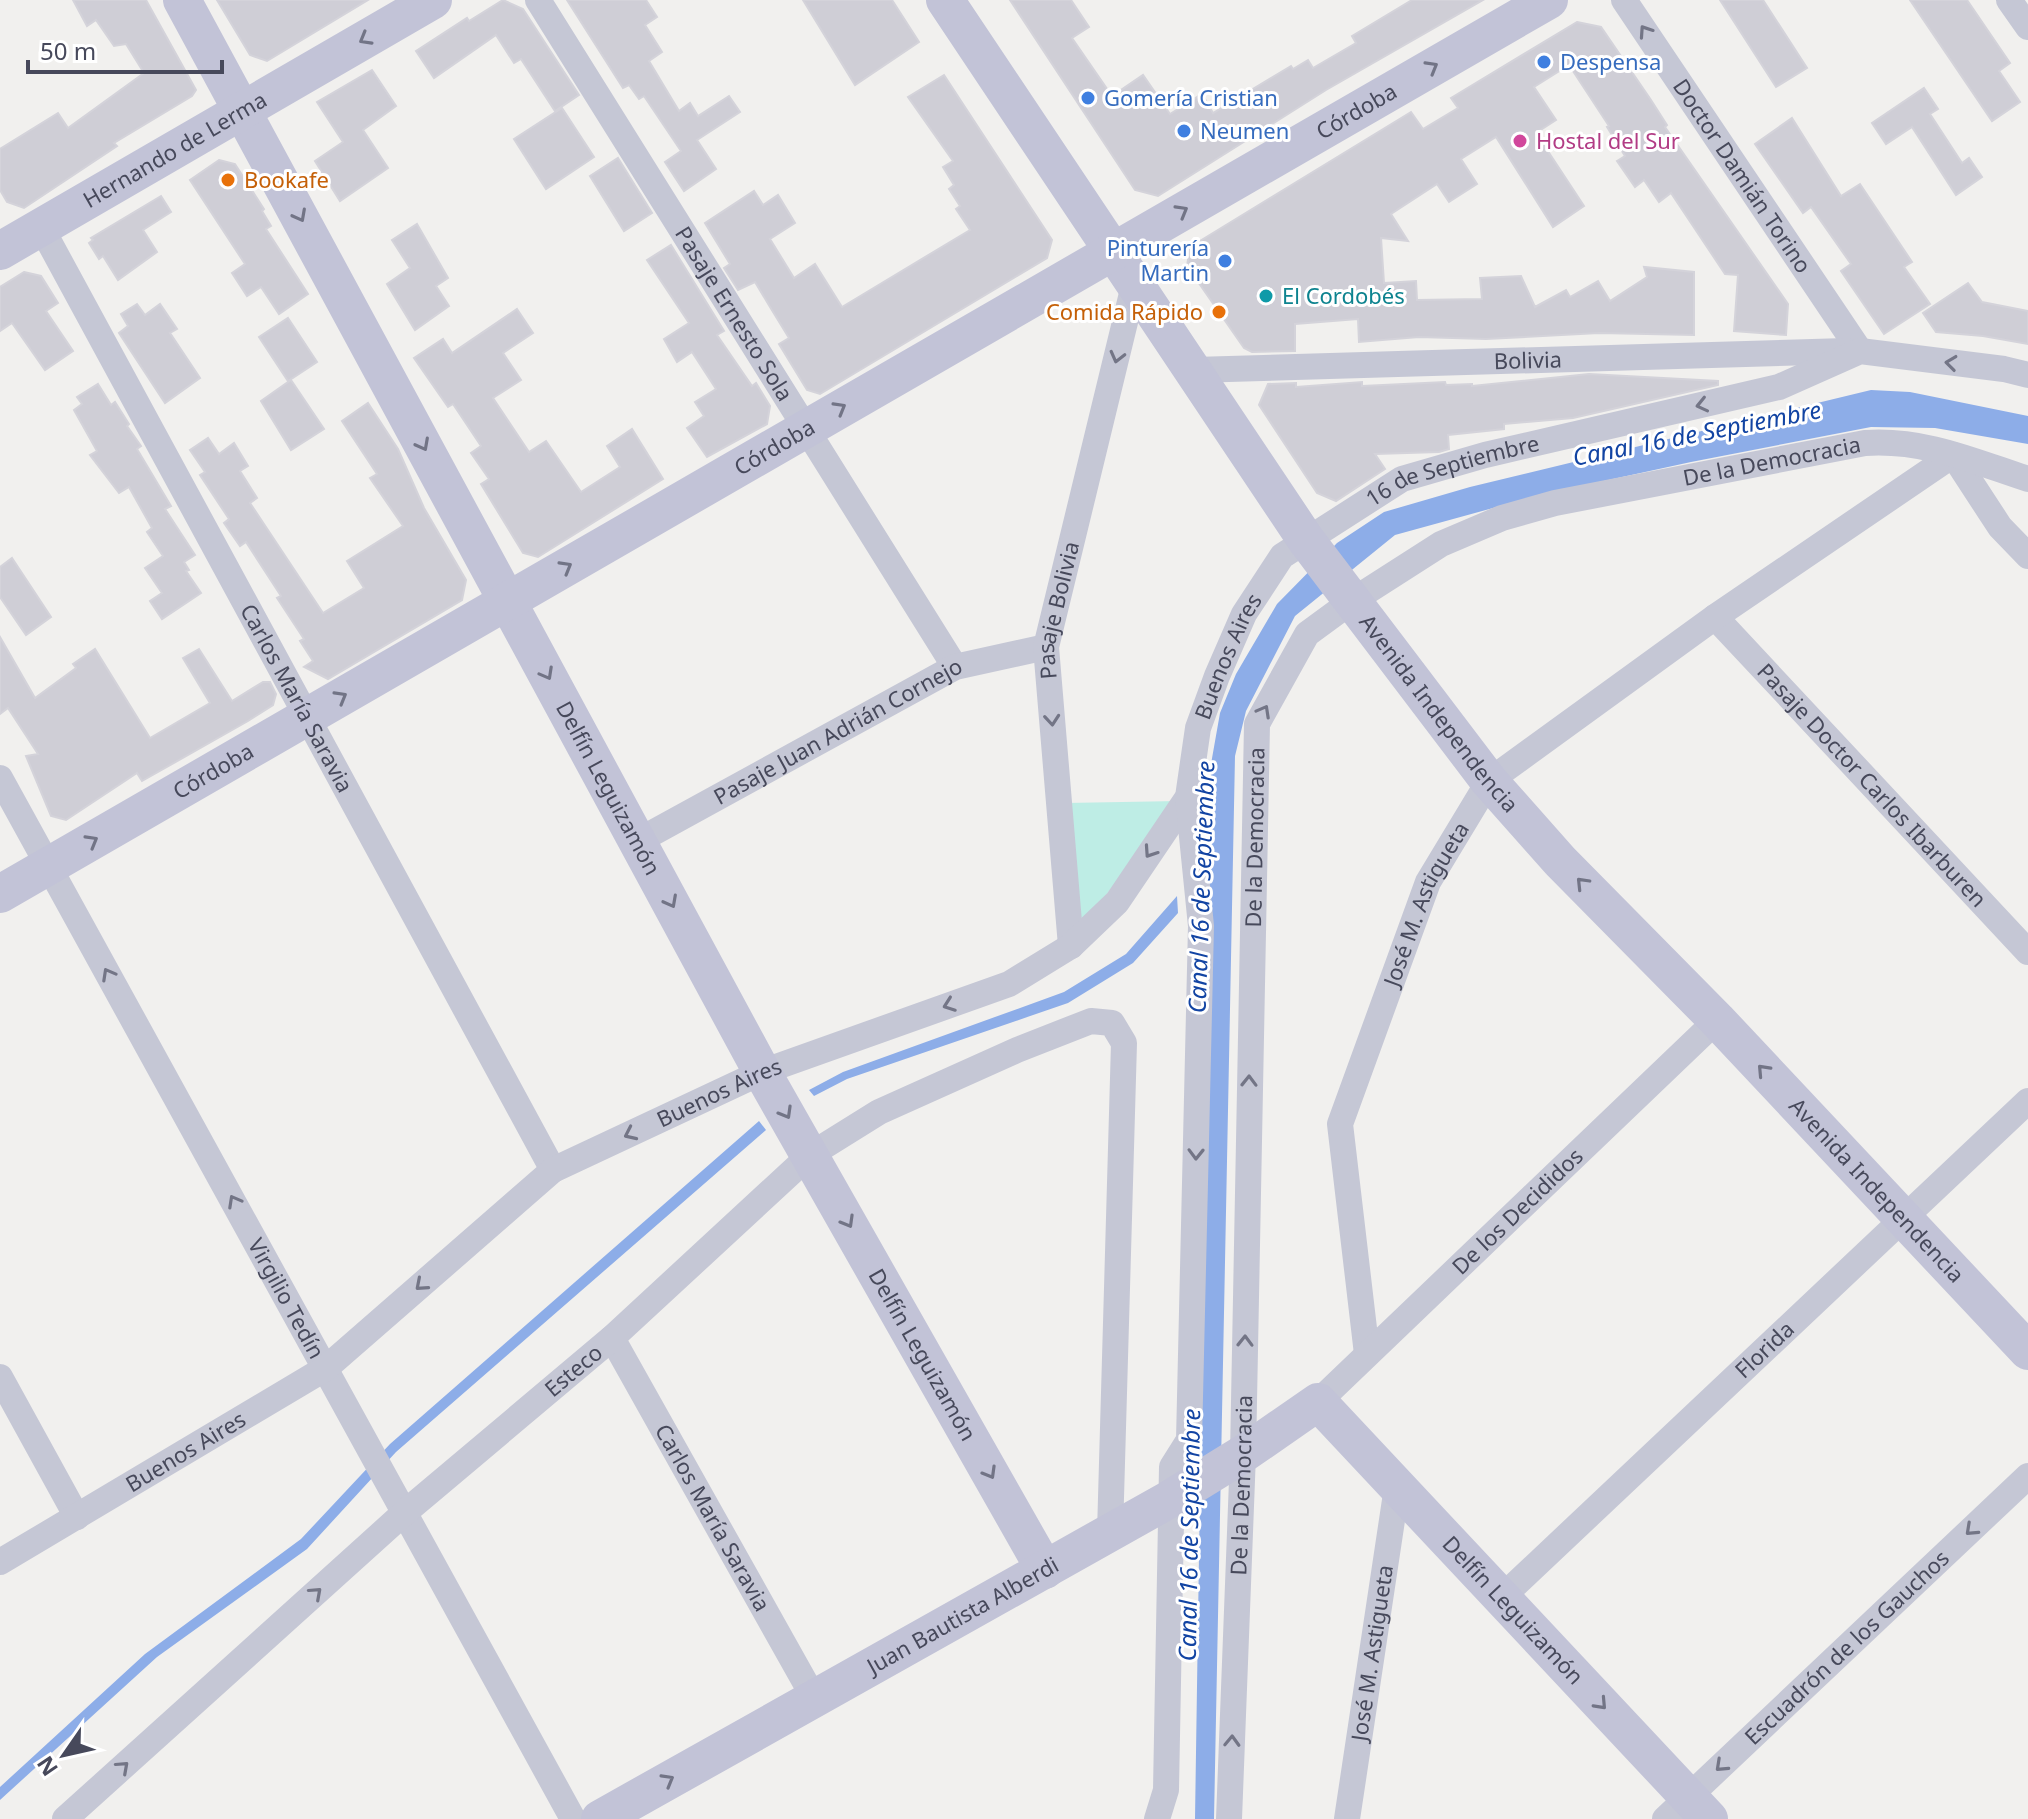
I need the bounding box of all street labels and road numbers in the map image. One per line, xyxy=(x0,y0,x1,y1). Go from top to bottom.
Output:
street label: Doctor Damián Torino xyxy=(1667,72,1819,278)
street label: Córdoba xyxy=(1310,75,1402,145)
street label: Hernando de Lerma xyxy=(77,84,272,214)
street label: Pasaje Ernesto Sola xyxy=(669,220,801,406)
street label: Bolivia xyxy=(1493,343,1562,375)
street label: Córdoba xyxy=(728,411,820,481)
street label: 16 de Septiembre xyxy=(1359,427,1542,513)
street label: De la Democracia xyxy=(1680,428,1863,492)
street label: Pasaje Bolivia xyxy=(1030,538,1085,681)
street label: Buenos Aires xyxy=(1186,587,1268,723)
street label: Carlos María Saravia xyxy=(234,598,361,797)
street label: Avenida Independencia xyxy=(1353,607,1526,818)
street label: Pasaje Juan Adrián Cornejo xyxy=(708,650,967,811)
street label: Pasaje Doctor Carlos Ibarburen xyxy=(1751,656,1994,913)
street label: Delfín Leguizamón xyxy=(550,695,669,880)
street label: Córdoba xyxy=(167,735,258,805)
street label: De la Democracia xyxy=(1237,747,1271,928)
street label: José M. Astigueta xyxy=(1375,816,1475,992)
street label: Buenos Aires xyxy=(651,1050,786,1133)
street label: Avenida Independencia xyxy=(1783,1090,1972,1288)
street label: De los Decididos xyxy=(1445,1141,1589,1280)
street label: Virgilio Tedín xyxy=(242,1232,333,1364)
street label: Delfín Leguizamón xyxy=(863,1263,984,1446)
street label: Florida xyxy=(1728,1314,1800,1384)
street label: Esteco xyxy=(537,1337,608,1403)
street label: De la Democracia xyxy=(1222,1395,1258,1576)
street label: Buenos Aires xyxy=(119,1403,251,1498)
street label: Carlos María Saravia xyxy=(649,1418,778,1616)
street label: Delfín Leguizamón xyxy=(1437,1529,1591,1690)
street label: Escuadrón de los Gauchos xyxy=(1737,1543,1955,1751)
street label: Juan Bautista Alberdi xyxy=(859,1549,1064,1681)
street label: José M. Astigueta xyxy=(1343,1563,1399,1745)

